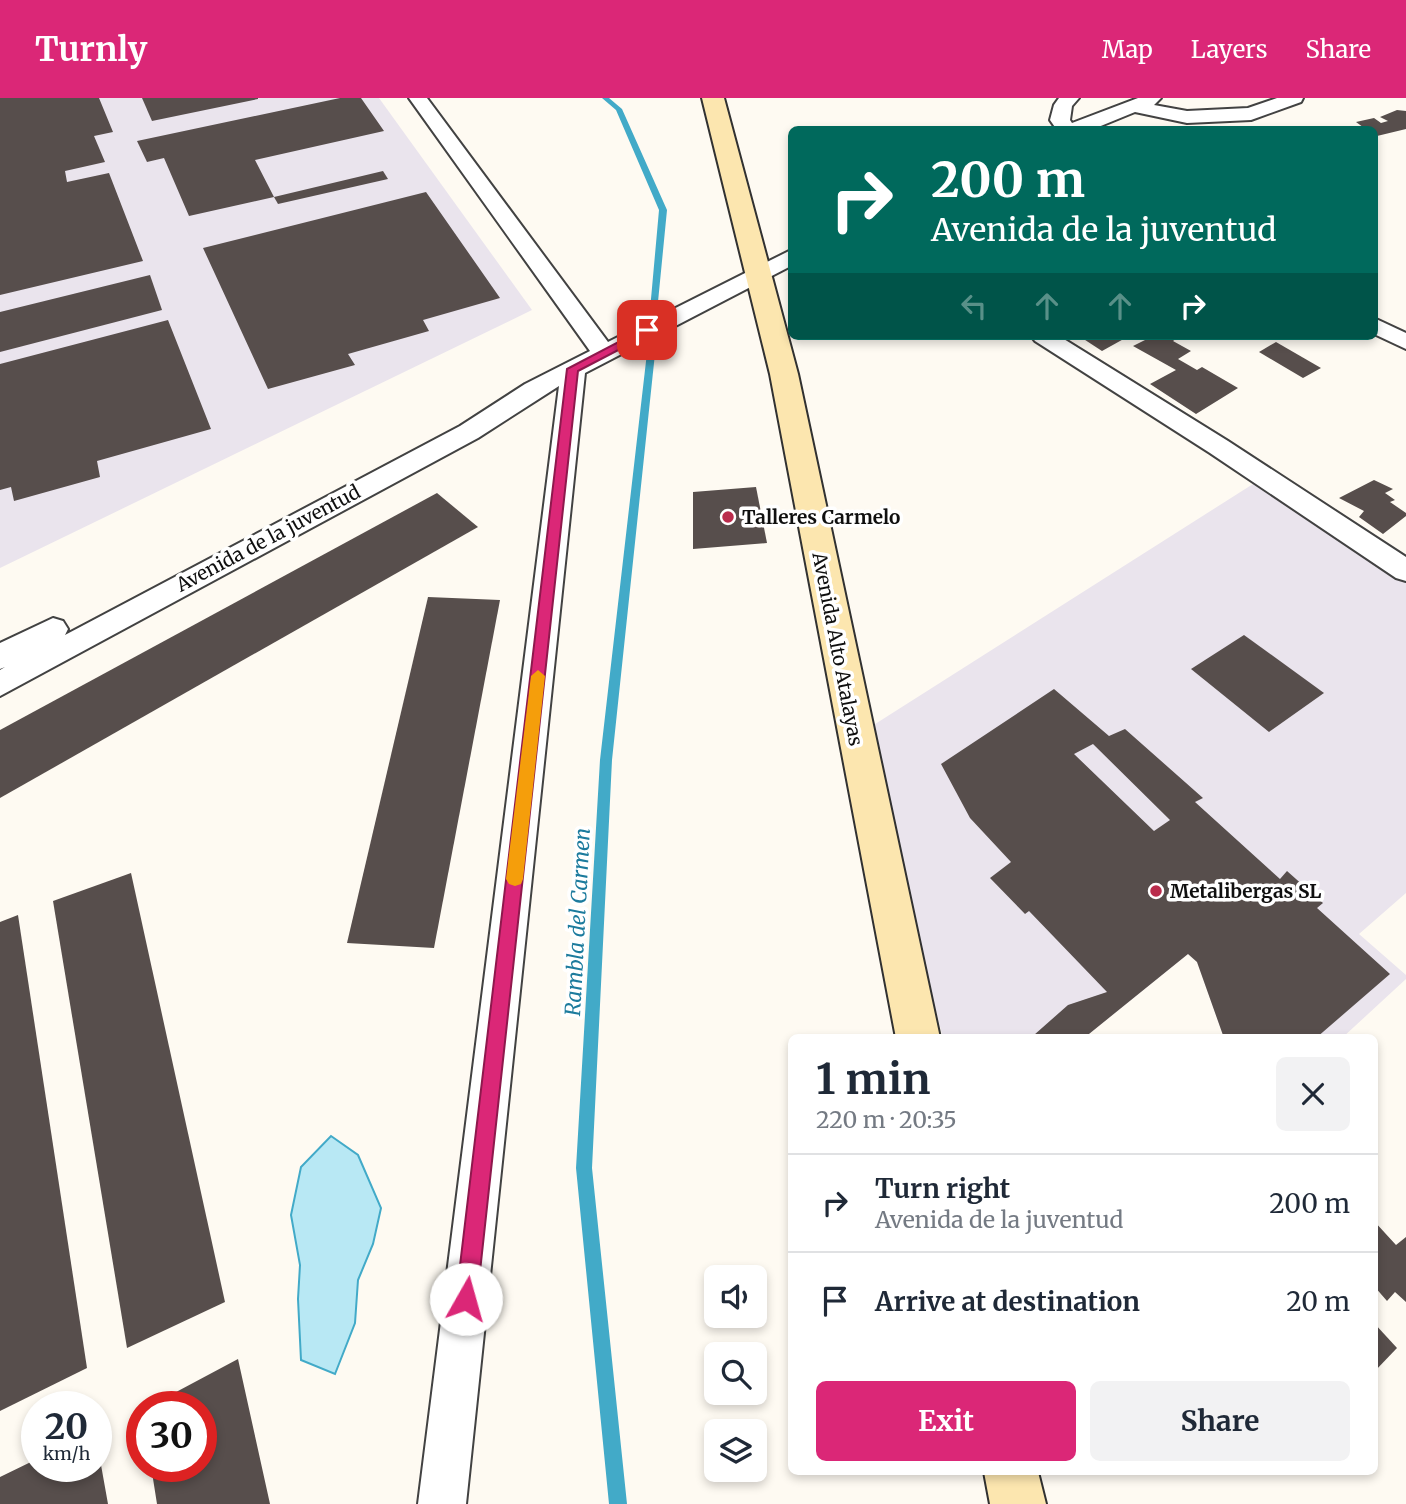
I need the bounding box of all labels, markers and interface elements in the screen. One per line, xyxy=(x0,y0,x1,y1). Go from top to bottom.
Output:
text: Turnly xyxy=(35,29,147,70)
text: Map xyxy=(1102,34,1153,65)
text: Layers xyxy=(1191,34,1267,65)
text: Share xyxy=(1305,34,1371,65)
text: 200 m xyxy=(931,149,1085,210)
icon: right xyxy=(816,154,907,245)
text: Avenida de la juventud xyxy=(931,210,1277,250)
icon: left xyxy=(955,287,993,325)
icon: ahead xyxy=(1028,287,1066,325)
icon: ahead xyxy=(1101,287,1139,325)
icon: right xyxy=(1174,287,1212,325)
pin xyxy=(617,300,677,360)
icon: arrive xyxy=(628,311,666,349)
street label: Avenida de la juventud xyxy=(171,479,364,597)
place label: Talleres Carmelo xyxy=(742,505,900,529)
marker: Talleres Carmelo xyxy=(720,509,736,525)
street label: Avenida Alto Atalayas xyxy=(807,549,869,748)
water label: Rambla del Carmen xyxy=(559,827,596,1017)
place label: Metalibergas SL xyxy=(1170,879,1321,903)
marker: Metalibergas SL xyxy=(1148,883,1164,899)
text: 1 min xyxy=(816,1053,930,1105)
button: close xyxy=(1276,1057,1350,1131)
text: 220 m · 20:35 xyxy=(816,1105,957,1134)
text: Turn right xyxy=(875,1172,1010,1205)
icon: right xyxy=(816,1184,854,1222)
text: 200 m xyxy=(1269,1187,1350,1220)
text: Avenida de la juventud xyxy=(875,1205,1123,1234)
position arrow xyxy=(429,1262,503,1336)
map controls xyxy=(704,1265,767,1482)
button: sound xyxy=(704,1265,767,1328)
icon: arrive xyxy=(816,1282,854,1320)
text: Arrive at destination xyxy=(875,1285,1140,1318)
text: 20 m xyxy=(1286,1285,1350,1318)
button: search xyxy=(704,1342,767,1405)
button: Exit xyxy=(816,1381,1076,1461)
button: Share xyxy=(1090,1381,1350,1461)
speed limit sign: 30 xyxy=(126,1391,217,1482)
text: 20 xyxy=(45,1405,88,1449)
button: layers xyxy=(704,1419,767,1482)
text: km/h xyxy=(43,1442,90,1465)

